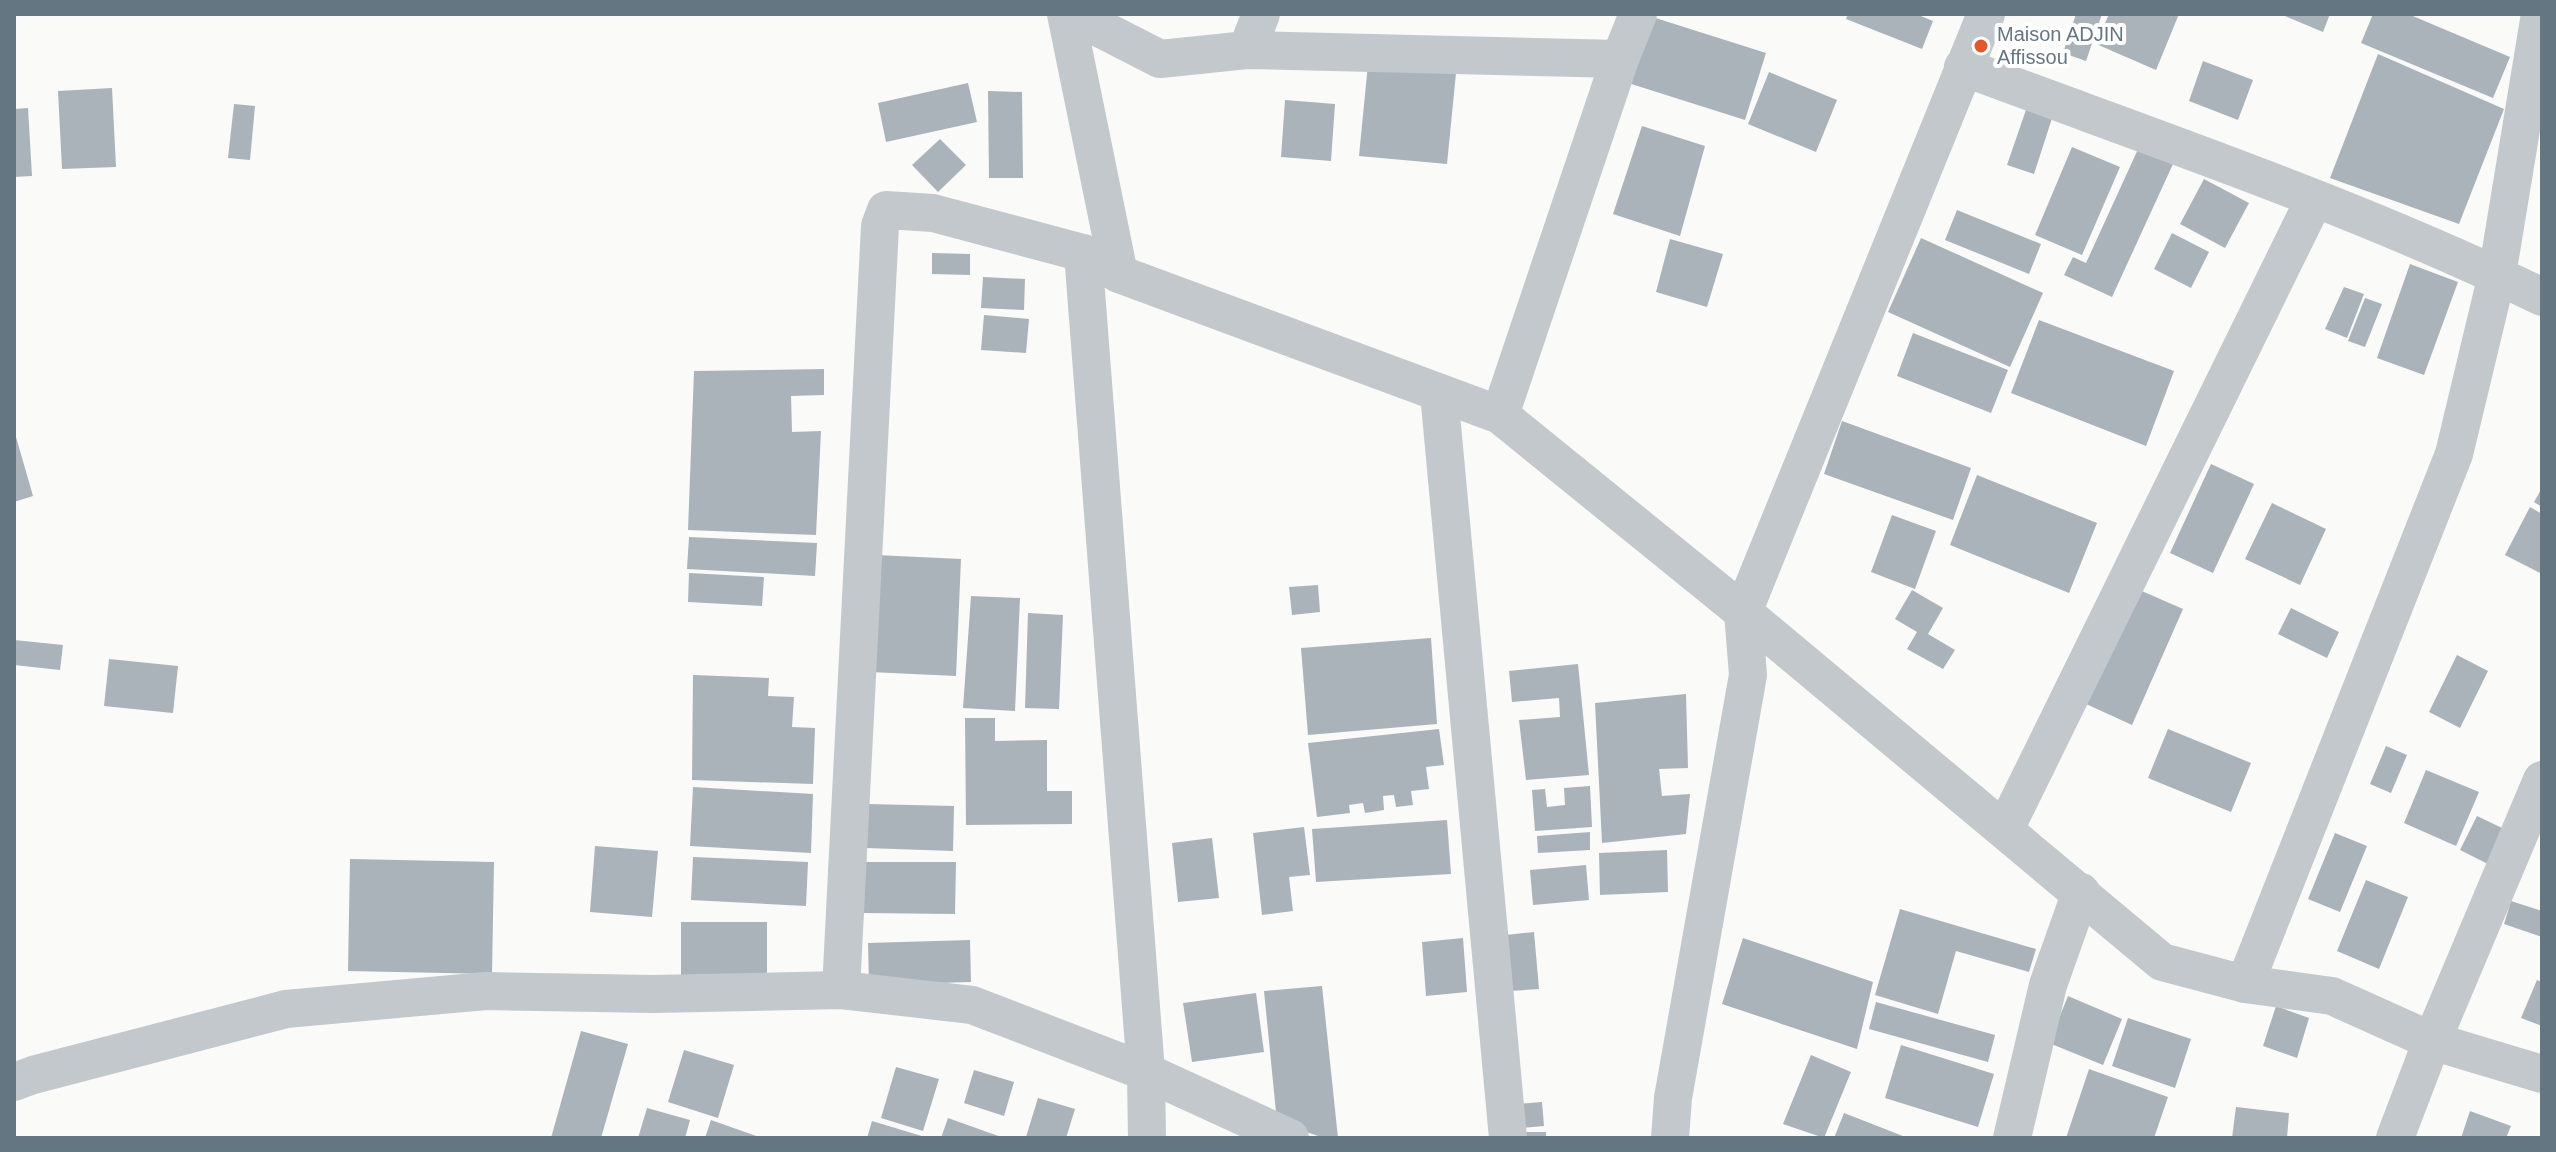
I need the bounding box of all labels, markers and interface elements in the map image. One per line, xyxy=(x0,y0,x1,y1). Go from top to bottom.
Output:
place label: Maison ADJIN Affissou xyxy=(1997,23,2124,68)
marker: Maison ADJIN Affissou xyxy=(1972,37,1990,55)

